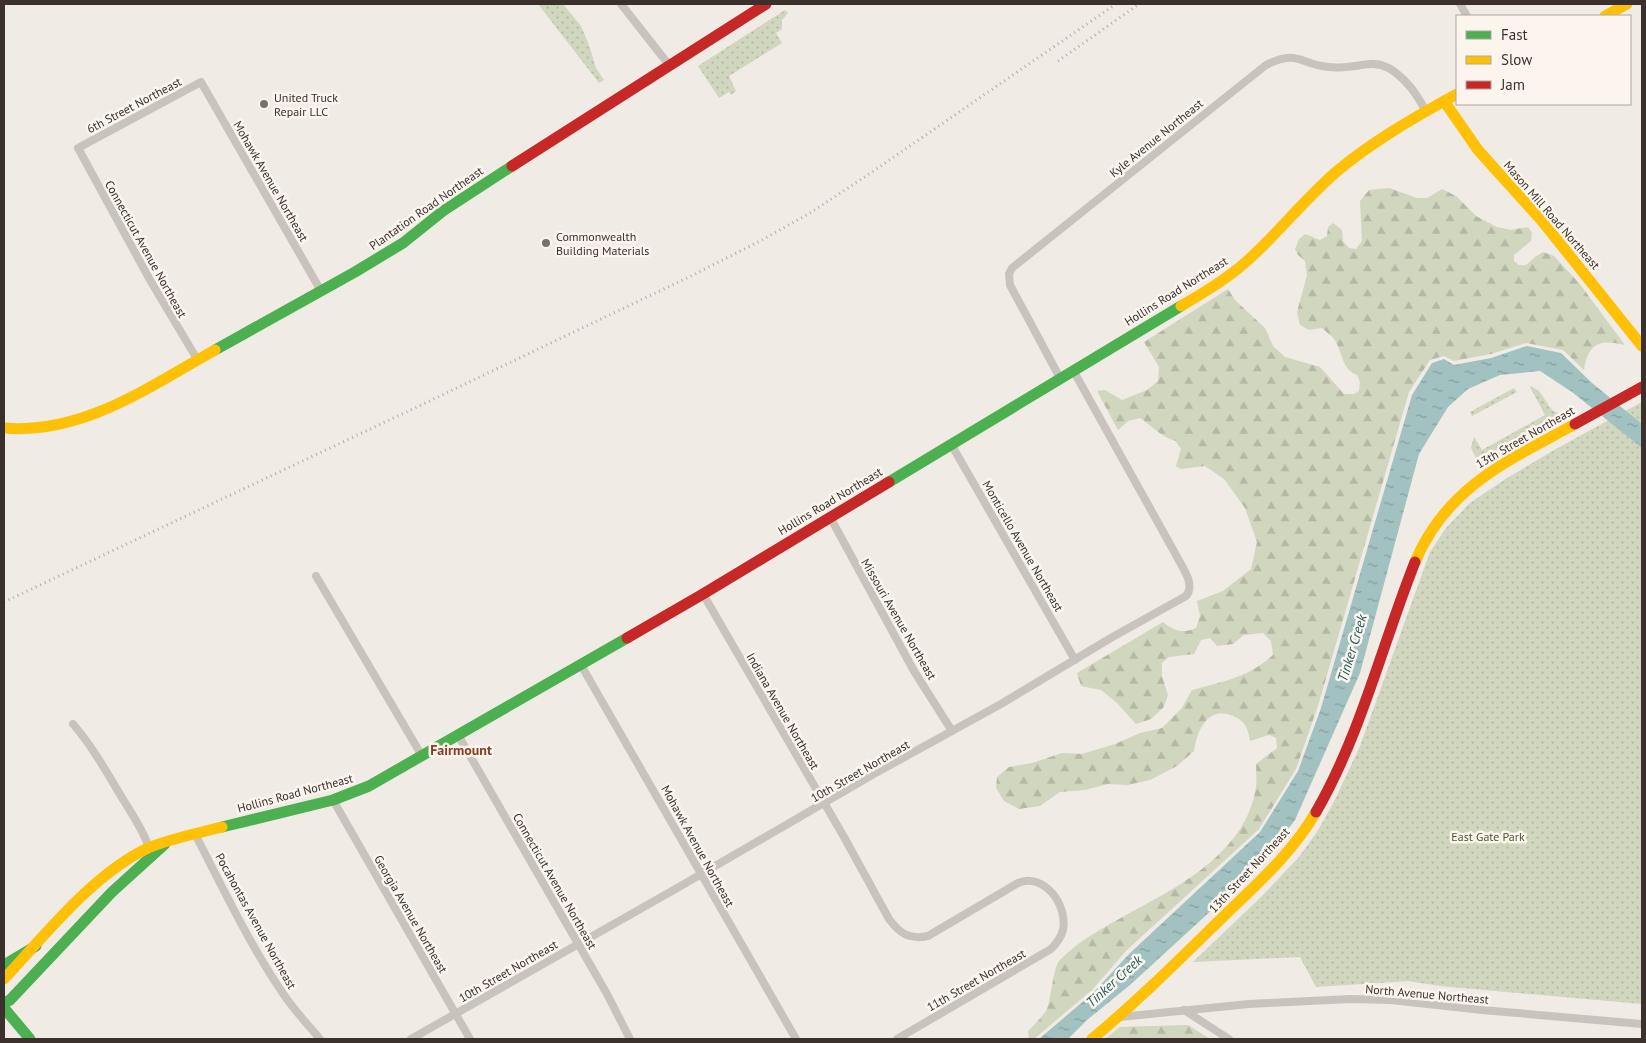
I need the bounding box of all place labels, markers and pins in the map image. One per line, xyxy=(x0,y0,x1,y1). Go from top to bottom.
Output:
place label: United Truck Repair LLC xyxy=(274,90,338,119)
marker: United Truck Repair LLC xyxy=(258,98,270,110)
place label: Commonwealth Building Materials xyxy=(556,229,649,258)
marker: Commonwealth Building Materials xyxy=(540,237,552,249)

